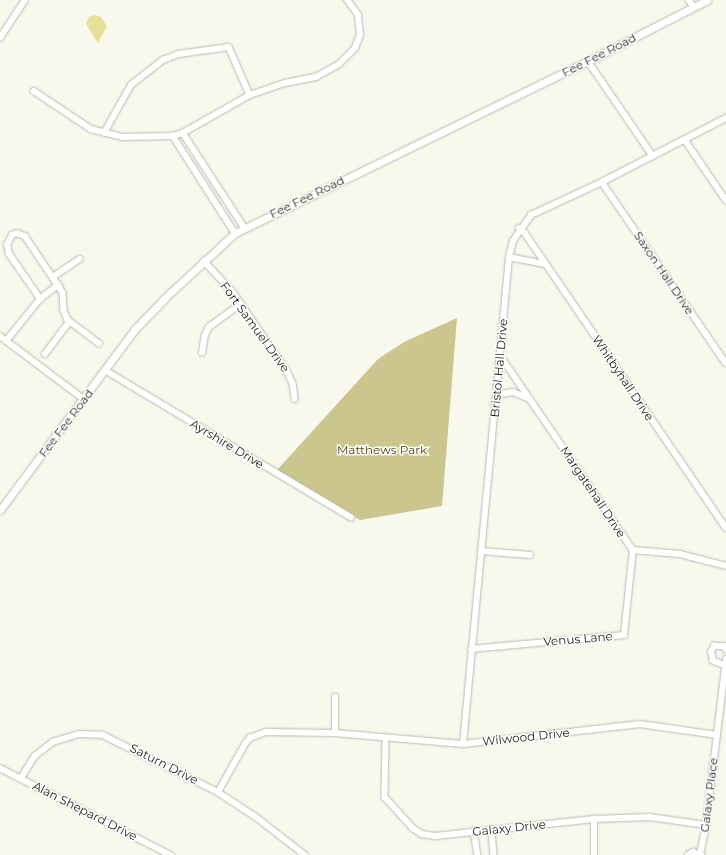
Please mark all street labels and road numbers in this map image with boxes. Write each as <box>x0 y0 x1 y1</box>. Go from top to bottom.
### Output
street label: Fee Fee Road <box>559 30 639 80</box>
street label: Fee Fee Road <box>267 173 347 221</box>
street label: Saxon Hall Drive <box>631 229 697 317</box>
street label: Fort Samuel Drive <box>217 279 293 375</box>
street label: Bristol Hall Drive <box>488 318 510 418</box>
street label: Whitbyhall Drive <box>589 333 657 423</box>
street label: Fee Fee Road <box>36 386 96 460</box>
street label: Ayrshire Drive <box>188 416 266 472</box>
street label: Margatehall Drive <box>557 444 629 540</box>
street label: Venus Lane <box>543 629 613 649</box>
street label: Wilwood Drive <box>482 725 570 749</box>
street label: Saturn Drive <box>127 741 201 787</box>
street label: Galaxy Place <box>697 757 721 833</box>
street label: Alan Shepard Drive <box>30 778 140 844</box>
street label: Galaxy Drive <box>472 817 546 839</box>

